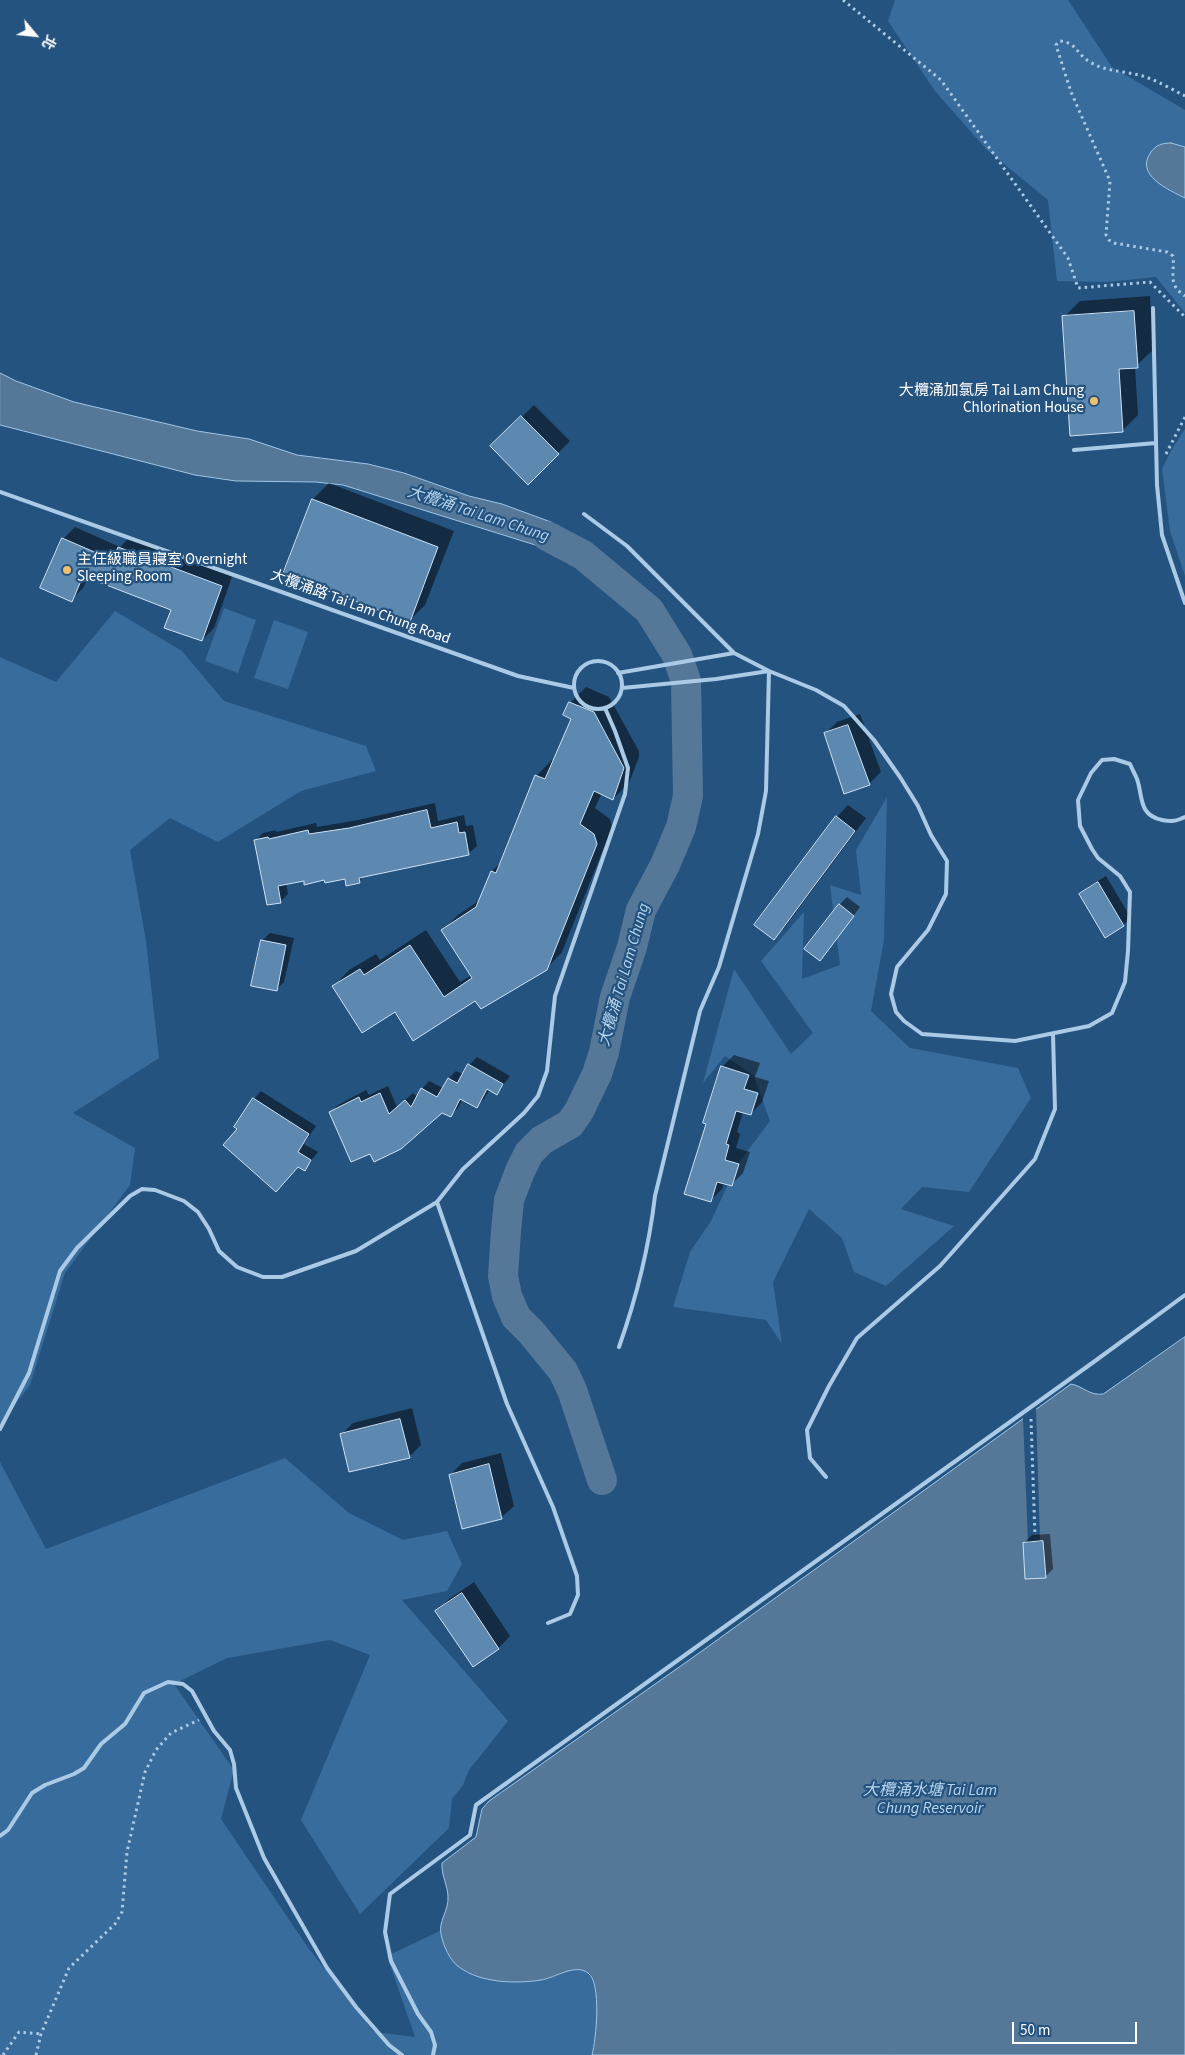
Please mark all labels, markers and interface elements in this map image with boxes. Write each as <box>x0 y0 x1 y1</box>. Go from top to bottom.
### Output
north arrow <box>10 10 60 60</box>
text: 北 <box>36 31 60 53</box>
place label: 大欖涌加氯房 Tai Lam Chung Chlorination House <box>899 383 1084 418</box>
marker: 大欖涌加氯房 Tai Lam Chung Chlorination House <box>1088 395 1100 407</box>
water label: 大欖涌 Tai Lam Chung <box>405 483 551 547</box>
place label: 主任級職員寢室 Overnight Sleeping Room <box>77 552 247 587</box>
marker: 主任級職員寢室 Overnight Sleeping Room <box>61 564 73 576</box>
street label: 大欖涌路 Tai Lam Chung Road <box>267 567 453 649</box>
water label: 大欖涌 Tai Lam Chung <box>595 901 655 1049</box>
water label: 大欖涌水塘 Tai Lam Chung Reservoir <box>863 1781 997 1819</box>
scale bar <box>1015 2012 1140 2044</box>
text: 50 m <box>1020 2020 1050 2041</box>

